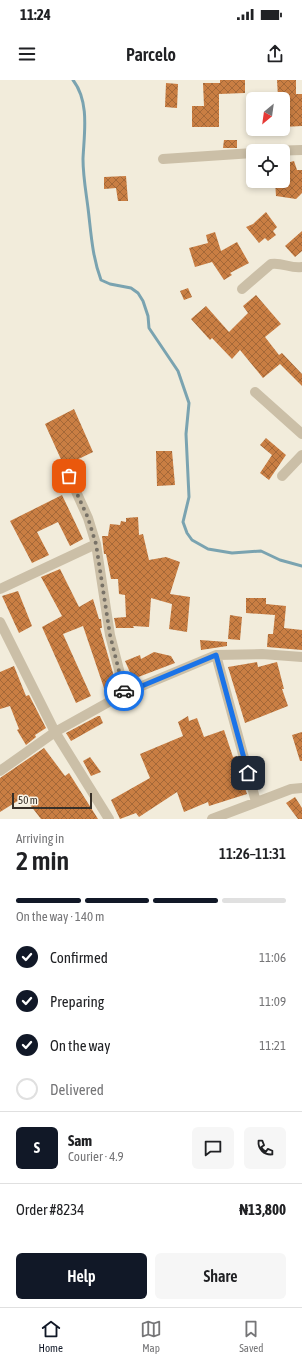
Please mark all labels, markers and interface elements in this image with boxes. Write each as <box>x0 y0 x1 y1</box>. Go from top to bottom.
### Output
text: 11:24 <box>20 6 51 23</box>
icon: menu <box>16 43 38 65</box>
icon: share <box>264 43 286 65</box>
text: Parcelo <box>126 44 176 65</box>
north arrow <box>246 92 290 136</box>
map controls <box>246 92 290 188</box>
button: locate <box>246 144 290 188</box>
pin <box>52 459 86 493</box>
icon: bag <box>58 465 80 487</box>
courier <box>104 671 144 711</box>
icon: car <box>113 680 135 702</box>
pin <box>231 756 265 790</box>
icon: home <box>237 762 259 784</box>
scale bar <box>12 791 92 810</box>
text: 50 m <box>18 794 38 806</box>
text: Arriving in <box>16 831 64 846</box>
text: 11:26–11:31 <box>219 845 286 862</box>
text: 2 min <box>16 846 69 876</box>
text: On the way · 140 m <box>16 909 104 924</box>
icon: check <box>16 946 38 968</box>
text: Confirmed <box>50 949 108 966</box>
text: 11:06 <box>259 950 286 965</box>
icon: check <box>16 990 38 1012</box>
text: Preparing <box>50 993 104 1010</box>
text: 11:09 <box>259 994 286 1009</box>
icon: check <box>16 1034 38 1056</box>
text: On the way <box>50 1037 111 1054</box>
text: 11:21 <box>259 1038 286 1053</box>
text: Delivered <box>50 1081 104 1098</box>
button: chat <box>192 1127 234 1169</box>
button: phone <box>244 1127 286 1169</box>
text: Sam <box>68 1132 92 1149</box>
text: S <box>34 1139 40 1156</box>
text: Courier · 4.9 <box>68 1149 124 1164</box>
text: Order #8234 <box>16 1201 84 1218</box>
text: ₦13,800 <box>239 1201 286 1218</box>
button: Help <box>16 1253 147 1299</box>
button: Share <box>155 1253 286 1299</box>
tab: Home <box>39 1318 63 1354</box>
tab: Map <box>140 1318 162 1354</box>
tab: Saved <box>239 1318 263 1354</box>

